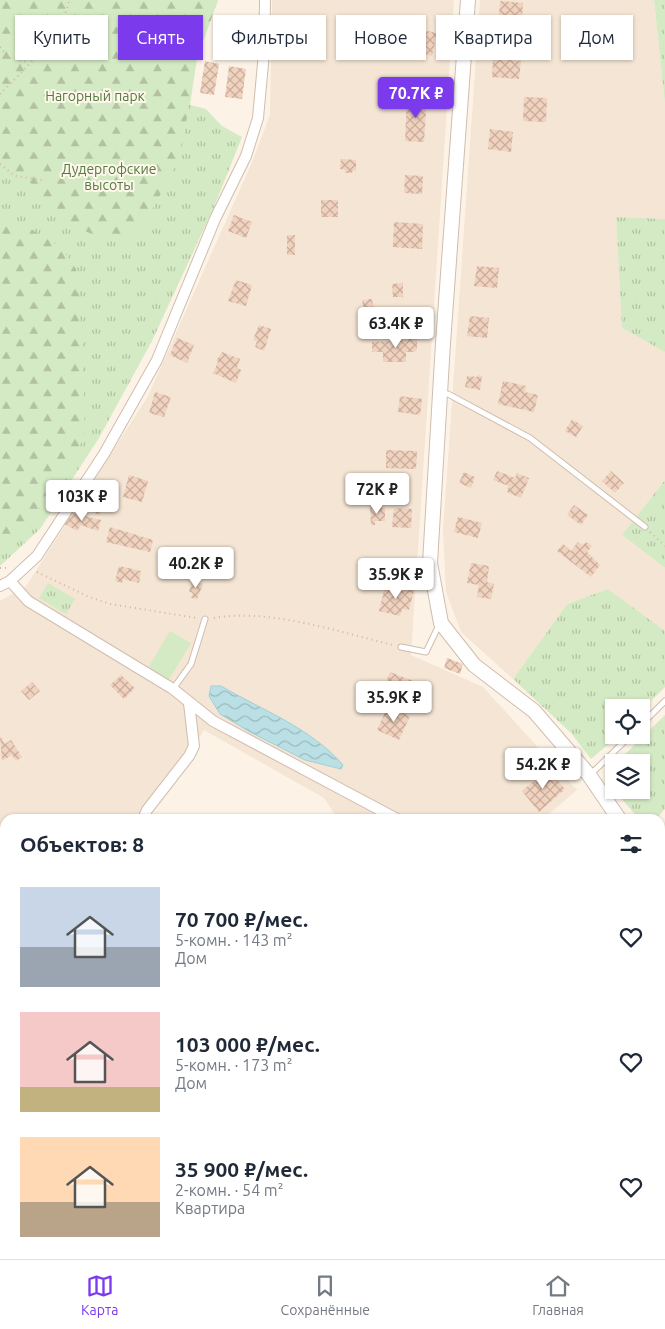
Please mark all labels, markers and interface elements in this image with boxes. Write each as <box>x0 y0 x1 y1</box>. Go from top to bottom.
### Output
chip: Купить <box>15 15 108 60</box>
chip: Снять <box>118 15 203 60</box>
chip: Фильтры <box>213 15 326 60</box>
chip: Новое <box>336 15 426 60</box>
chip: Квартира <box>436 15 551 60</box>
chip: Дом <box>561 15 633 60</box>
pin: 70.7K ₽ <box>370 76 462 119</box>
text: 70.7K ₽ <box>389 84 443 102</box>
park label: Нагорный парк <box>45 88 145 104</box>
park label: Дудергофские высоты <box>61 161 157 193</box>
pin: 63.4K ₽ <box>350 306 442 349</box>
text: 63.4K ₽ <box>369 314 423 332</box>
pin: 72K ₽ <box>342 472 412 515</box>
pin: 103K ₽ <box>41 480 123 522</box>
text: 72K ₽ <box>356 480 398 498</box>
text: 103K ₽ <box>57 487 107 505</box>
pin: 40.2K ₽ <box>150 546 242 589</box>
text: 40.2K ₽ <box>169 554 223 572</box>
pin: 35.9K ₽ <box>350 558 442 600</box>
text: 35.9K ₽ <box>369 565 423 583</box>
pin: 35.9K ₽ <box>348 680 440 723</box>
text: 35.9K ₽ <box>367 688 421 706</box>
map controls <box>605 699 650 799</box>
button: locate <box>605 699 650 744</box>
pin: 54.2K ₽ <box>497 748 589 790</box>
button: layers <box>605 754 650 799</box>
text: 54.2K ₽ <box>516 755 570 773</box>
icon: filters <box>617 830 645 858</box>
text: Объектов: 8 <box>20 832 144 856</box>
icon: home <box>60 907 120 967</box>
text: 70 700 ₽/мес. <box>175 907 308 931</box>
icon: heart <box>617 923 645 951</box>
text: 5-комн. · 143 m² <box>175 931 292 949</box>
text: Дом <box>175 949 207 967</box>
icon: home <box>60 1032 120 1092</box>
text: 103 000 ₽/мес. <box>175 1032 320 1056</box>
icon: heart <box>617 1048 645 1076</box>
text: 5-комн. · 173 m² <box>175 1056 292 1074</box>
text: Дом <box>175 1074 207 1092</box>
icon: home <box>60 1157 120 1217</box>
text: 35 900 ₽/мес. <box>175 1157 308 1181</box>
icon: heart <box>617 1173 645 1201</box>
text: 2-комн. · 54 m² <box>175 1181 283 1199</box>
text: Квартира <box>175 1199 245 1217</box>
tab: Карта <box>81 1272 118 1318</box>
tab: Сохранённые <box>281 1272 370 1318</box>
tab: Главная <box>532 1272 584 1318</box>

